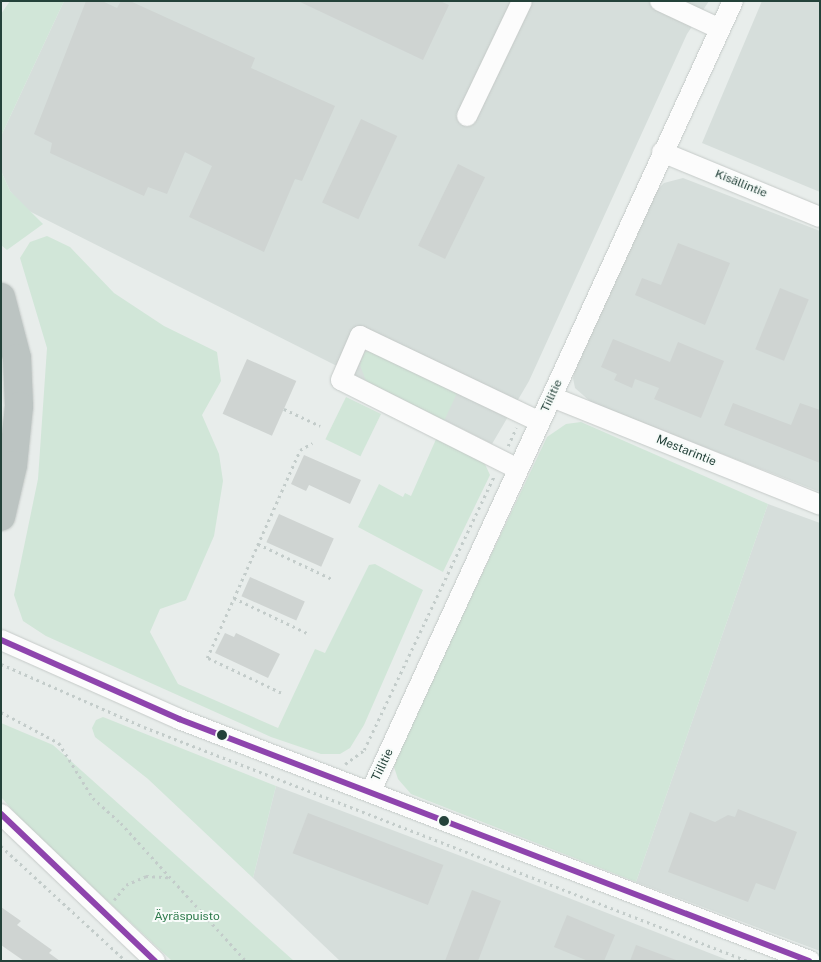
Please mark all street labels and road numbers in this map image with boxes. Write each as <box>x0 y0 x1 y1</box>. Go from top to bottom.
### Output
street label: Kisällintie <box>713 167 769 201</box>
street label: Tiilitie <box>538 377 566 415</box>
street label: Mestarintie <box>654 432 718 470</box>
street label: Tiilitie <box>369 746 397 784</box>

